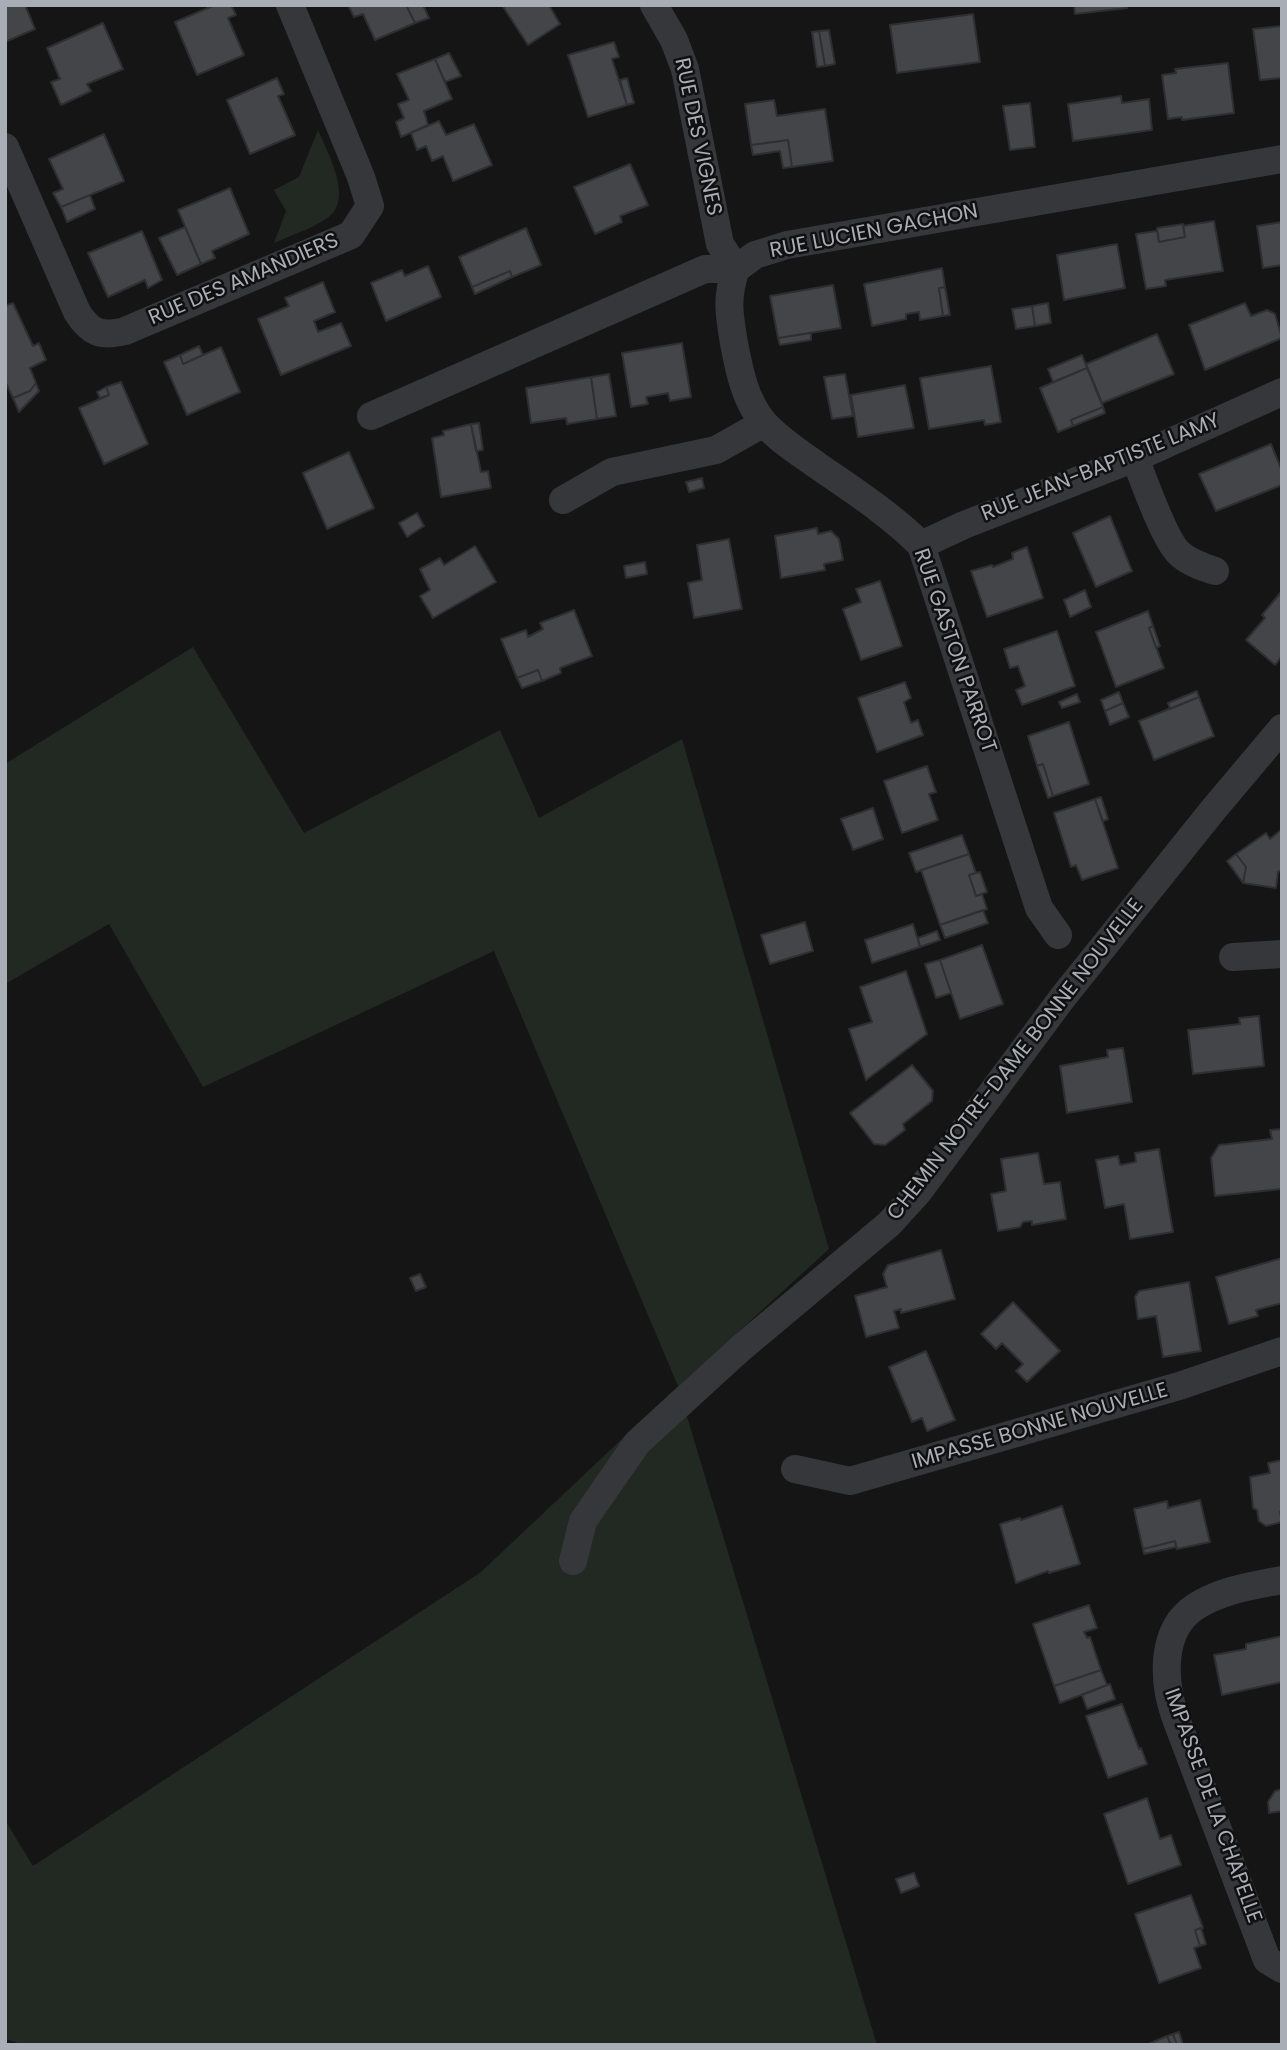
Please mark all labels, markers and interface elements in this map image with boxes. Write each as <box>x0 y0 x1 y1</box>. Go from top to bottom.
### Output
street label: RUE DES VIGNES <box>668 56 726 218</box>
street label: RUE LUCIEN GACHON <box>768 199 980 265</box>
street label: RUE DES AMANDIERS <box>145 229 343 331</box>
street label: RUE JEAN-BAPTISTE LAMY <box>978 409 1224 527</box>
street label: RUE GASTON PARROT <box>907 546 1001 756</box>
street label: CHEMIN NOTRE-DAME BONNE NOUVELLE <box>883 894 1149 1226</box>
street label: IMPASSE BONNE NOUVELLE <box>909 1378 1171 1476</box>
street label: IMPASSE DE LA CHAPELLE <box>1158 1685 1266 1927</box>

